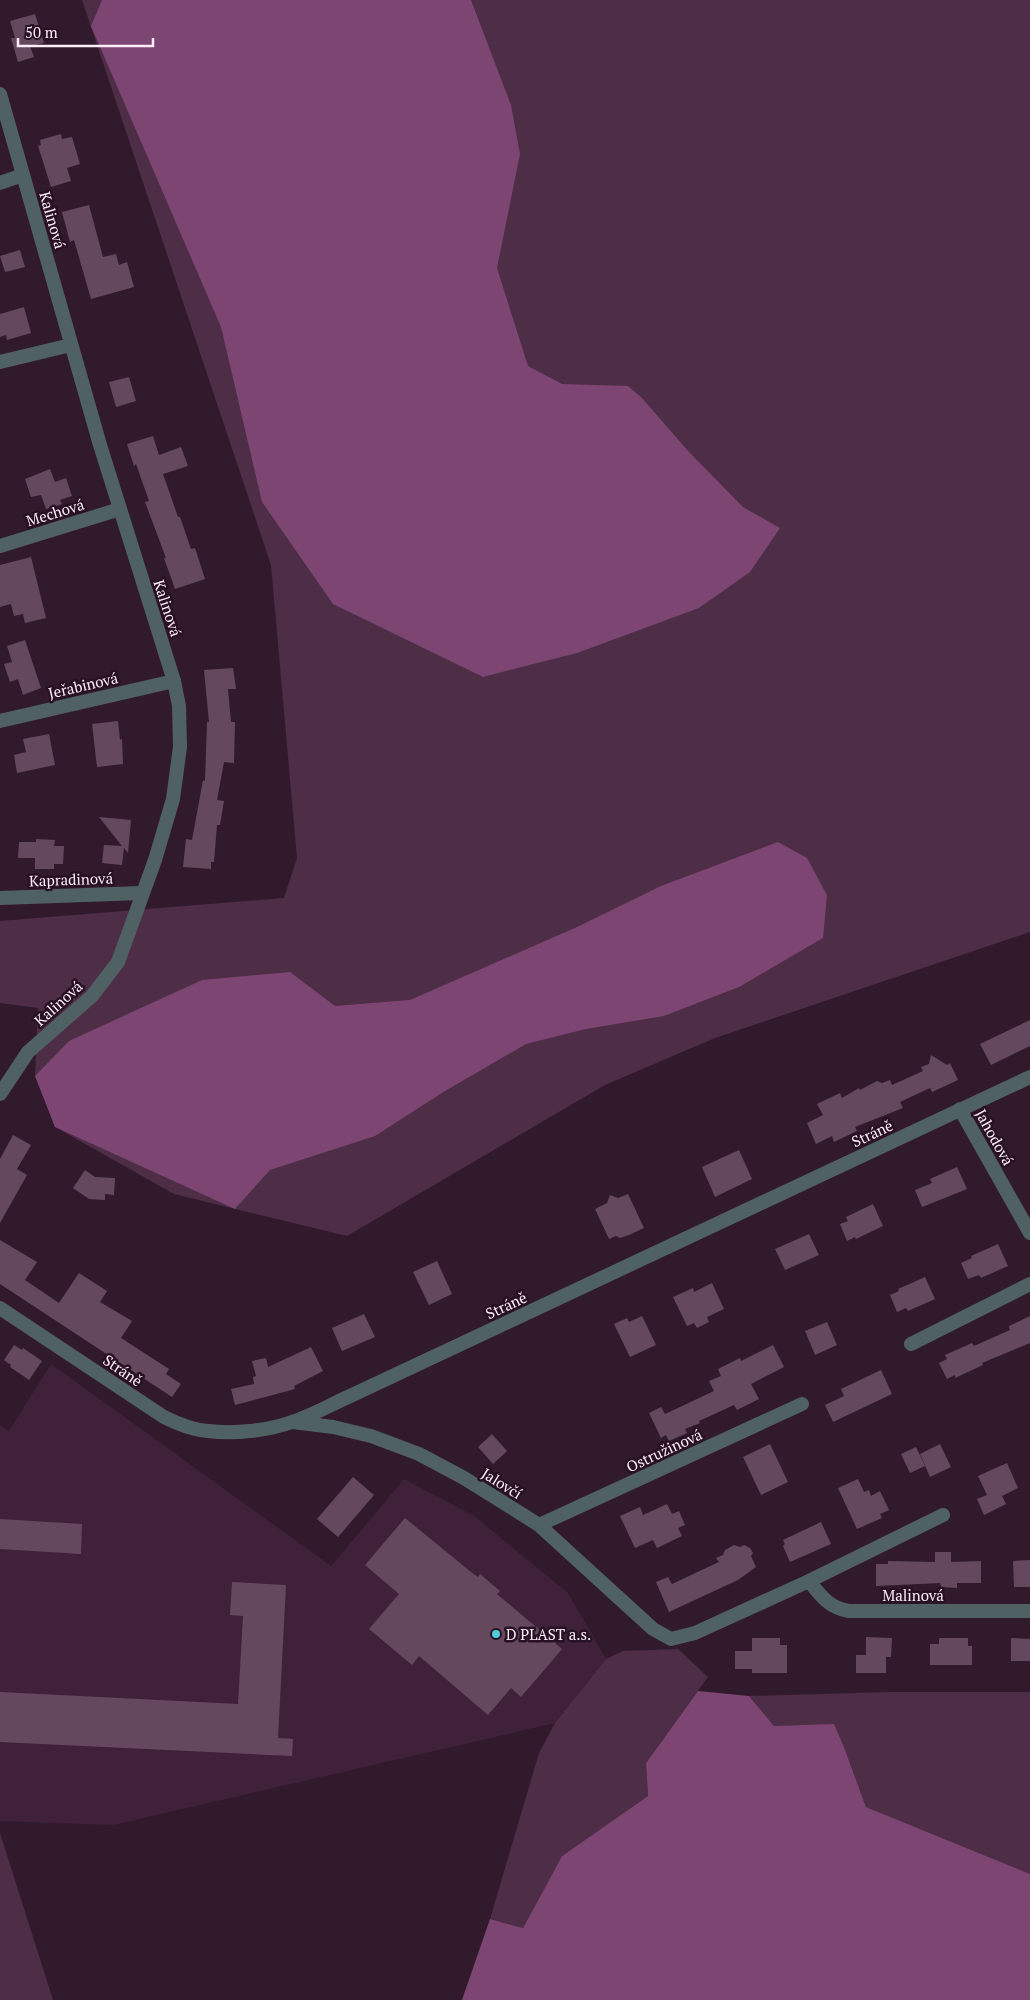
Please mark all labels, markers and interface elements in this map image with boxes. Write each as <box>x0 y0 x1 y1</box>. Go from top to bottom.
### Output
scale bar <box>18 15 152 47</box>
text: 50 m <box>25 22 58 42</box>
street label: Kalinová <box>35 189 71 251</box>
street label: Mechová <box>24 494 87 530</box>
street label: Kalinová <box>149 577 187 639</box>
street label: Jeřabinová <box>46 667 120 703</box>
street label: Kapradinová <box>29 868 114 890</box>
street label: Kalinová <box>30 976 87 1030</box>
street label: Jahodová <box>971 1105 1019 1169</box>
street label: Stráně <box>848 1115 896 1151</box>
street label: Stráně <box>482 1287 530 1323</box>
street label: Stráně <box>99 1350 147 1390</box>
street label: Ostružinová <box>623 1424 706 1476</box>
street label: Jalovčí <box>478 1463 526 1503</box>
street label: Malinová <box>882 1585 944 1605</box>
place label: D PLAST a.s. <box>506 1624 591 1644</box>
marker: D PLAST a.s. <box>490 1628 502 1640</box>

